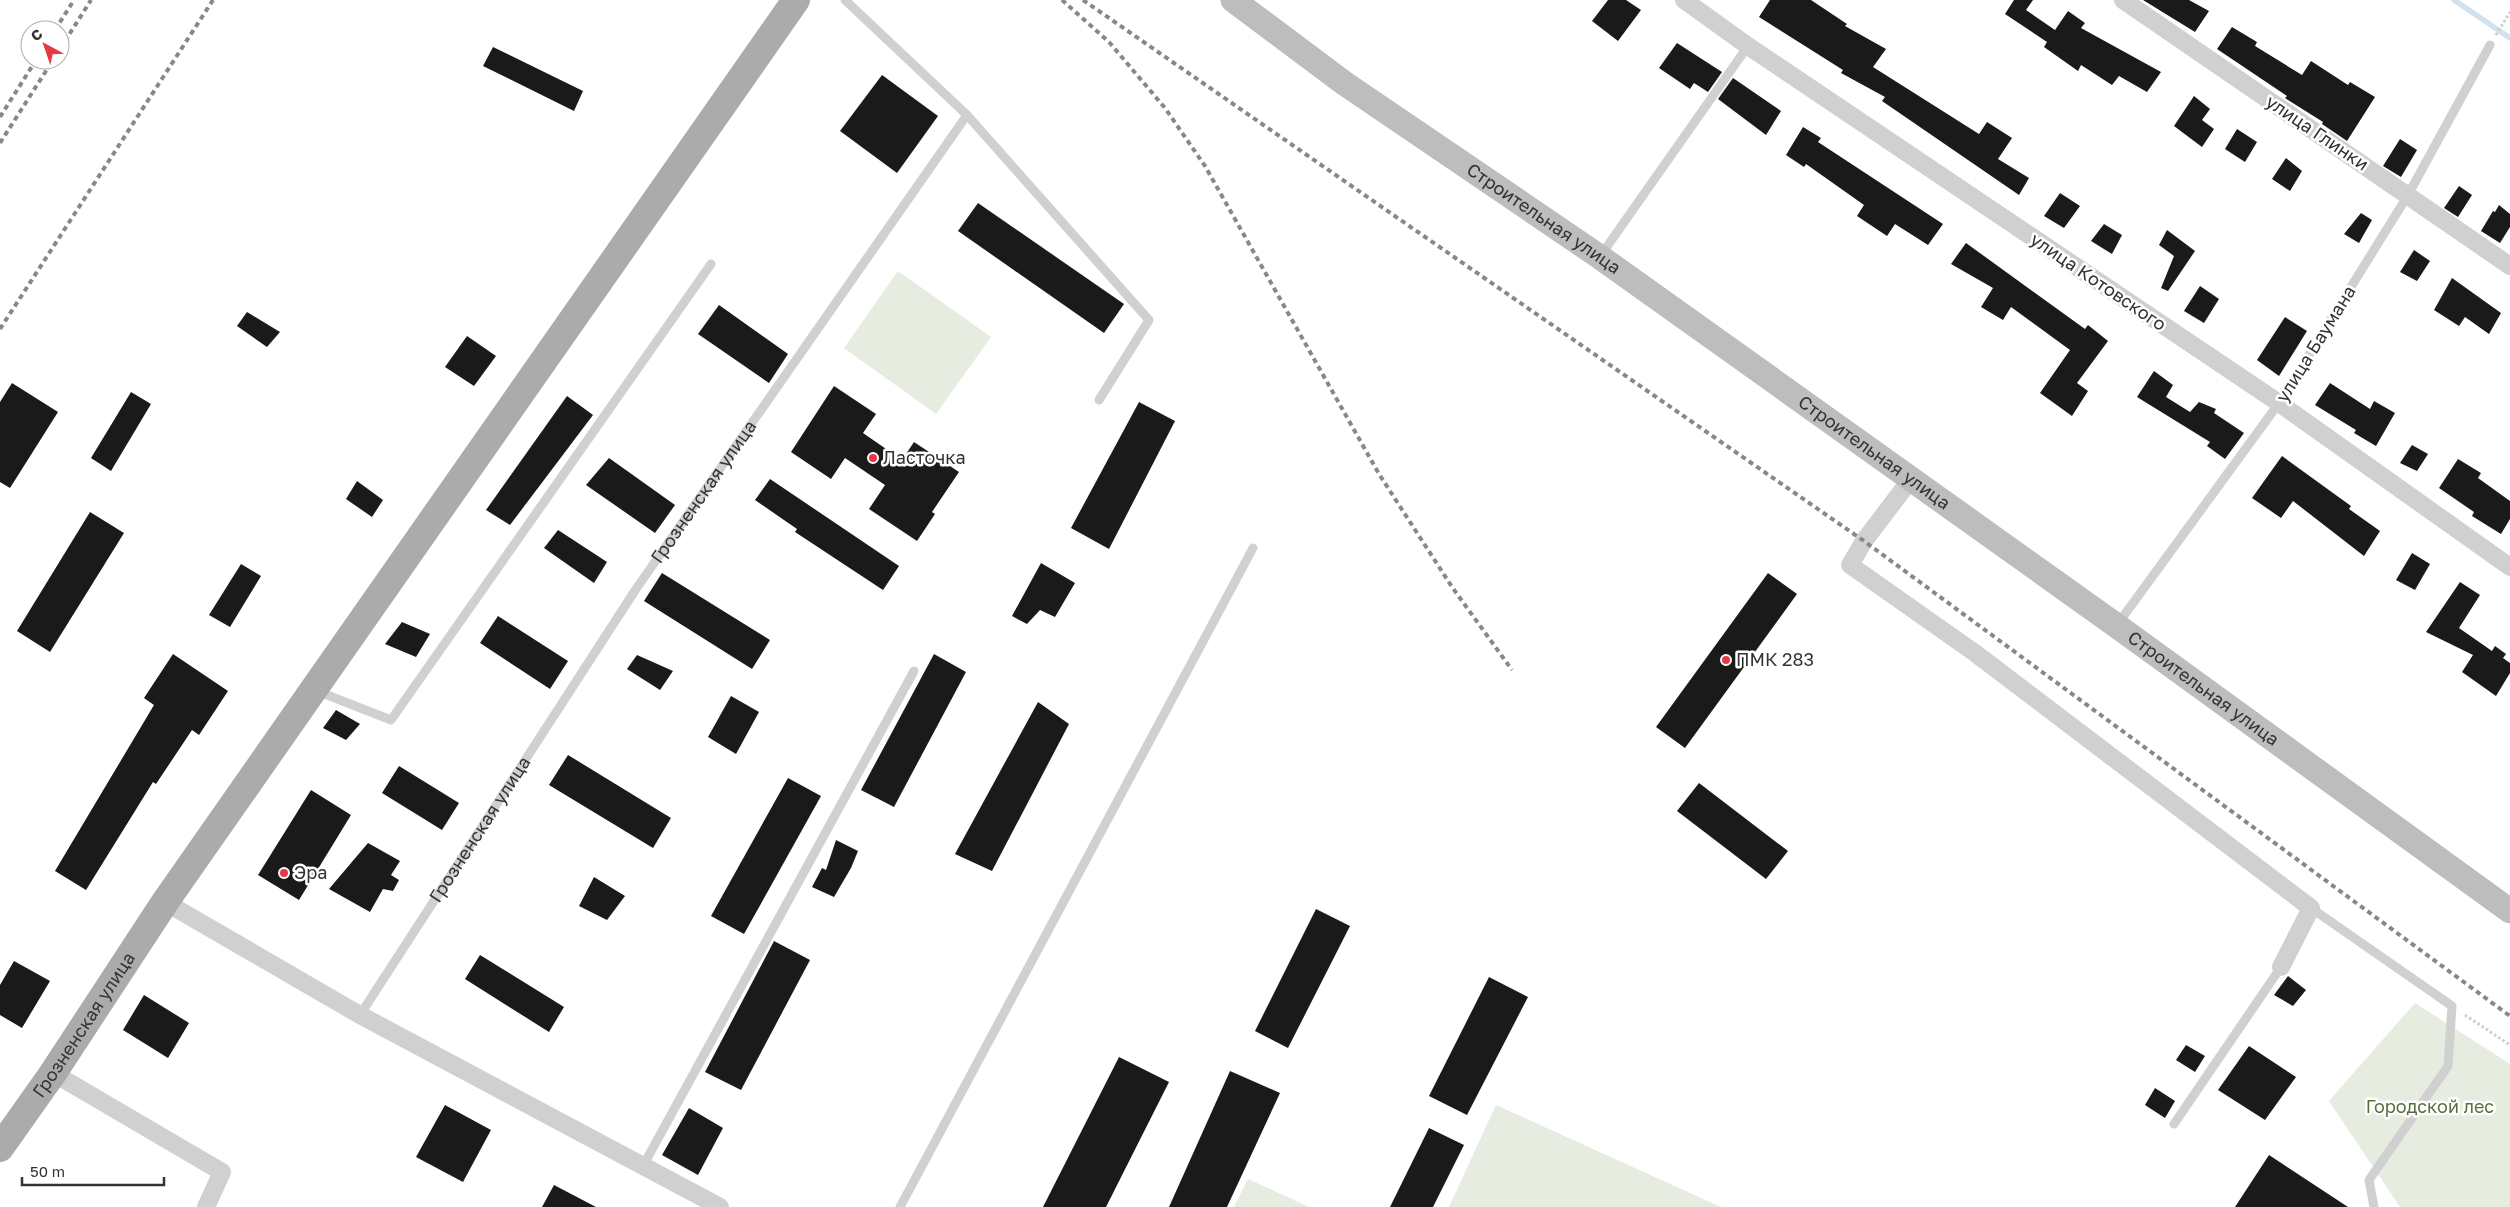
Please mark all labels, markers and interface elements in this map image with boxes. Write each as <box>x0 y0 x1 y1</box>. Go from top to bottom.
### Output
north arrow <box>20 20 70 70</box>
text: С <box>27 25 46 44</box>
street label: улица Глинки <box>2262 90 2373 175</box>
street label: Строительная улица <box>1463 158 1625 278</box>
street label: улица Котовского <box>2026 228 2171 335</box>
street label: улица Баумана <box>2270 281 2360 406</box>
street label: Строительная улица <box>1795 390 1955 514</box>
street label: Грозненская улица <box>645 416 761 567</box>
place label: Ласточка <box>883 446 966 468</box>
marker: Ласточка <box>867 452 879 464</box>
street label: Строительная улица <box>2124 626 2284 750</box>
place label: ПМК 283 <box>1736 648 1814 670</box>
marker: ПМК 283 <box>1720 654 1732 666</box>
street label: Грозненская улица <box>424 752 535 906</box>
place label: Эра <box>294 861 327 883</box>
marker: Эра <box>278 867 290 879</box>
street label: Грозненская улица <box>27 948 139 1101</box>
park label: Городской лес <box>2366 1095 2494 1117</box>
scale bar <box>22 1154 165 1186</box>
text: 50 m <box>30 1162 65 1180</box>

